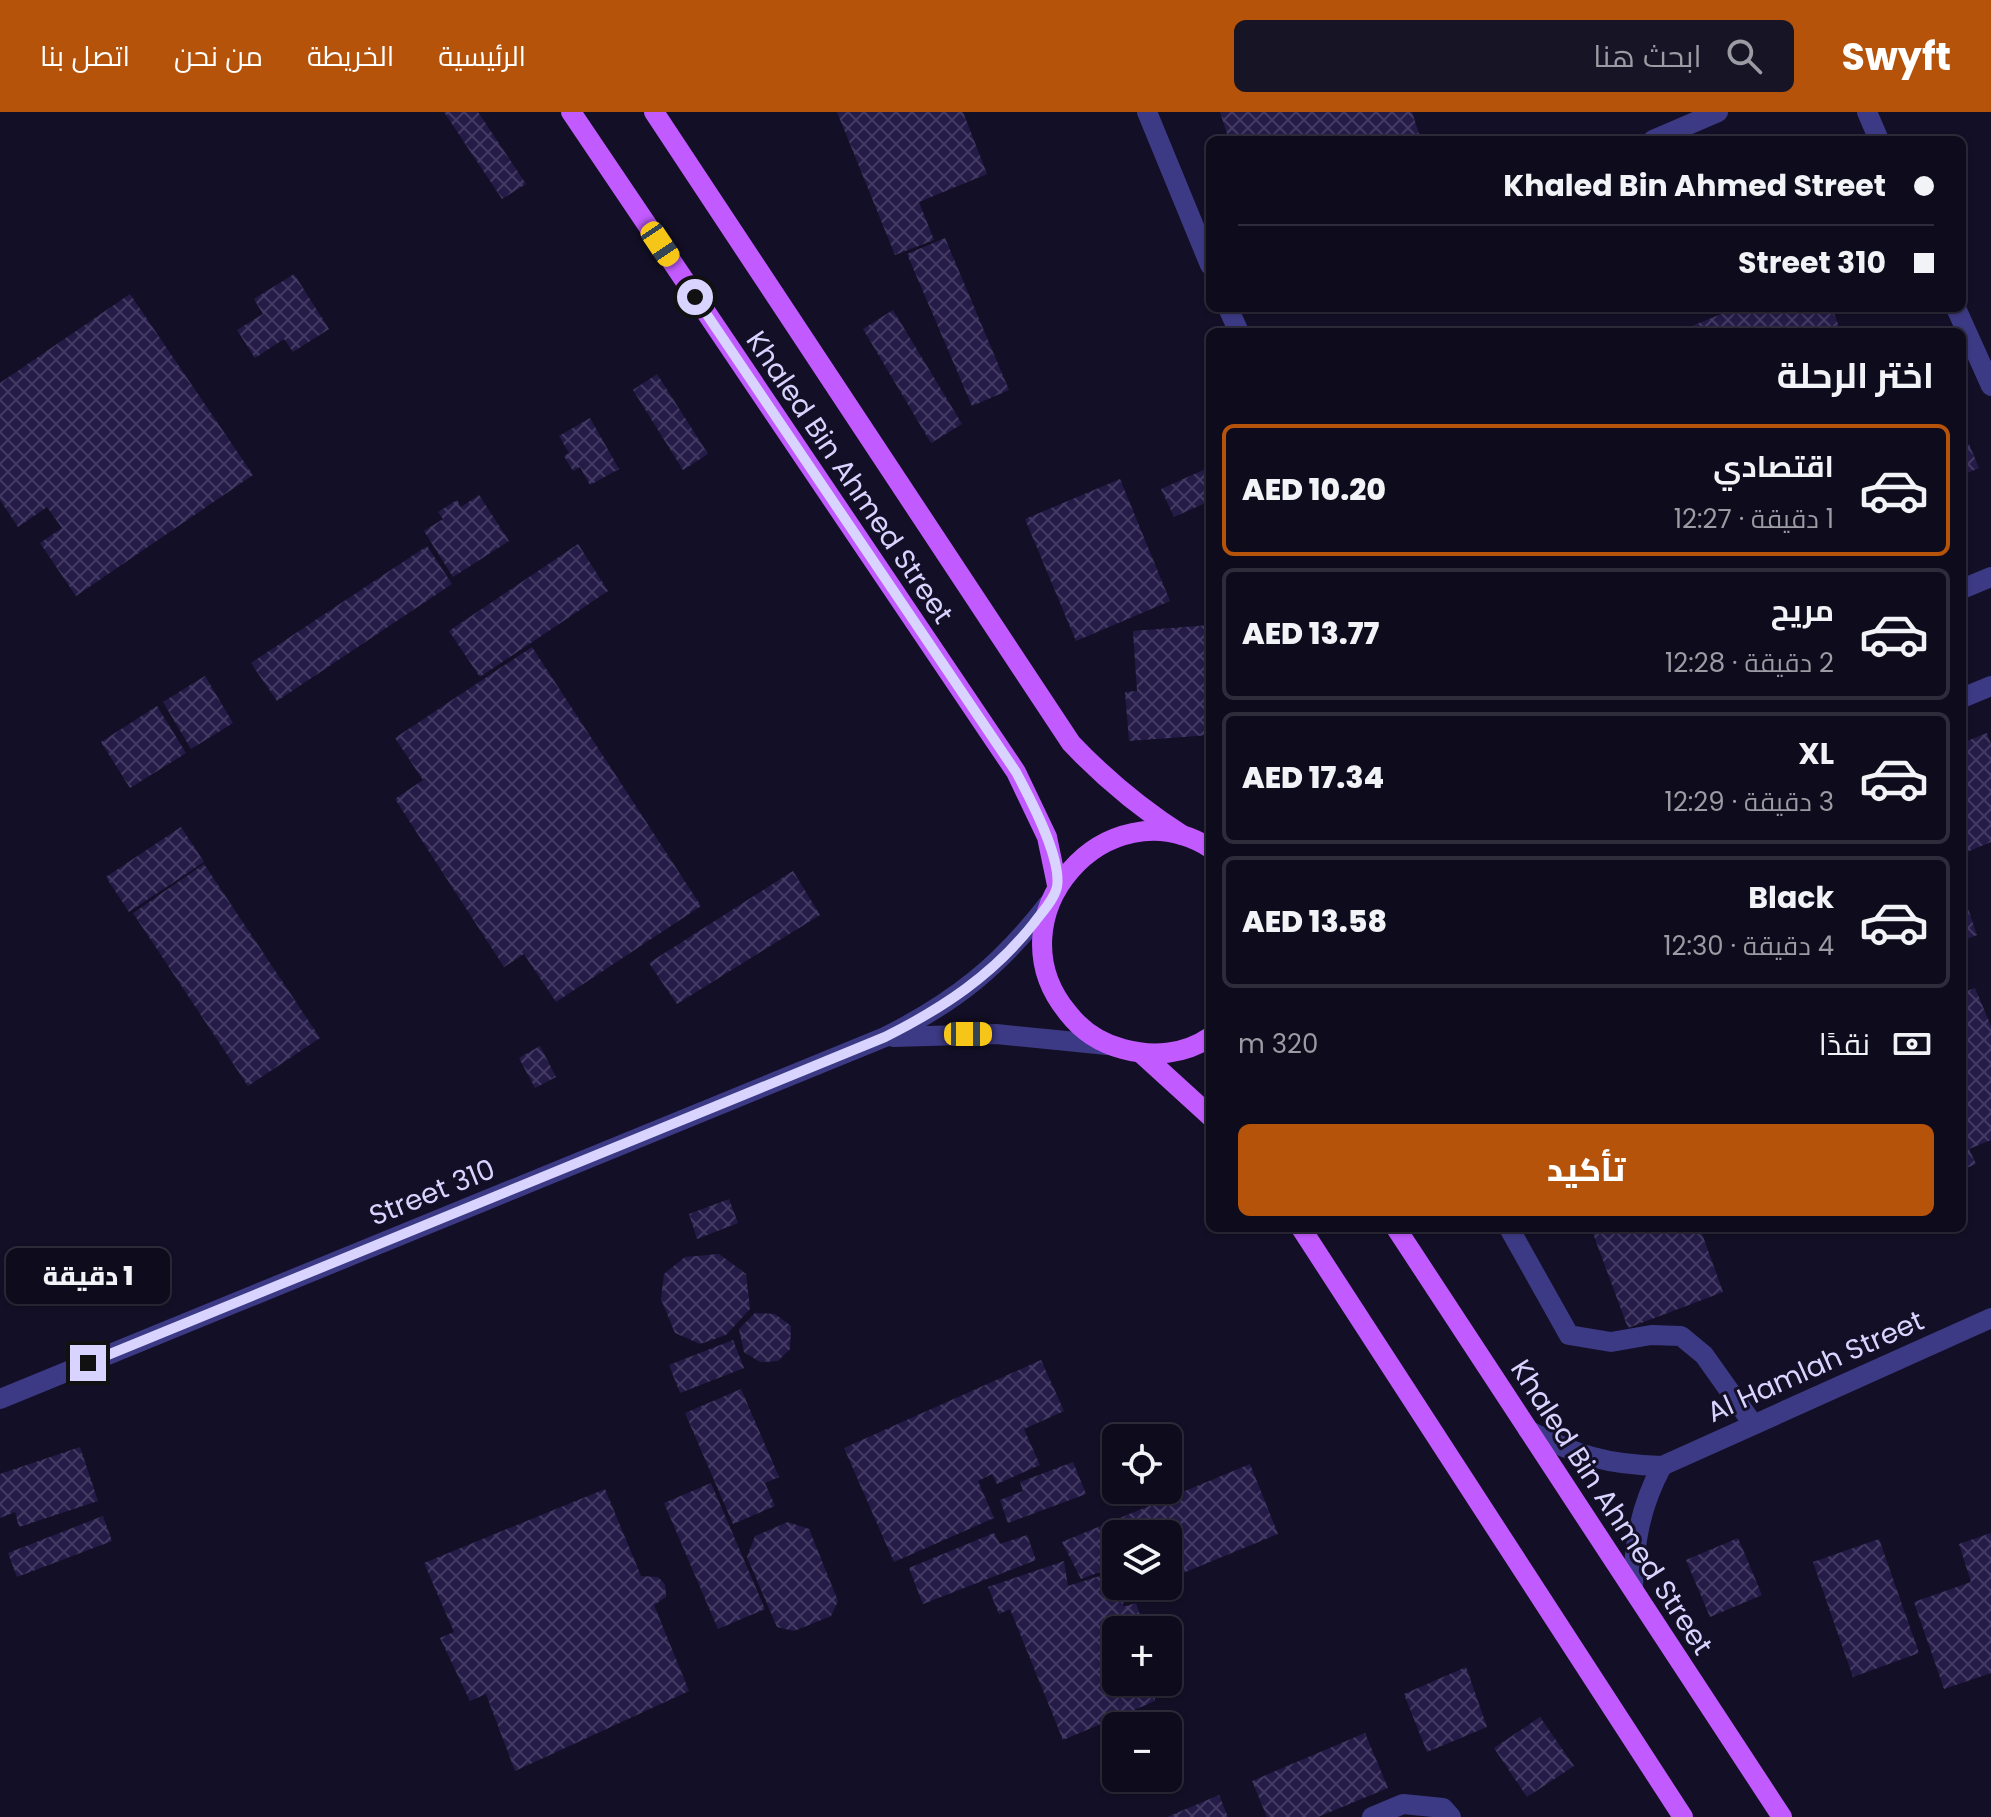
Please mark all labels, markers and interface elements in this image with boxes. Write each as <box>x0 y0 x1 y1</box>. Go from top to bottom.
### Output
search box <box>1234 20 1794 92</box>
text: Swyft <box>1842 30 1951 83</box>
icon: search <box>1722 34 1766 78</box>
text: ابحث هنا <box>1593 35 1702 78</box>
text: اتصل بنا <box>40 37 130 76</box>
text: من نحن <box>174 37 263 76</box>
text: الخريطة <box>307 37 394 76</box>
text: الرئيسية <box>438 37 526 76</box>
text: Khaled Bin Ahmed Street <box>1503 164 1886 207</box>
car <box>637 217 683 271</box>
text: Street 310 <box>1738 241 1886 284</box>
route start <box>677 279 713 315</box>
street label: Khaled Bin Ahmed Street <box>737 323 962 631</box>
text: اختر الرحلة <box>1777 350 1934 401</box>
text: اقتصادي <box>1713 445 1834 488</box>
icon: car <box>1858 454 1930 526</box>
text: AED 10.20 <box>1242 468 1386 511</box>
text: 1 دقيقة · 12:27 <box>1674 501 1834 537</box>
text: مريح <box>1771 589 1834 632</box>
icon: car <box>1858 598 1930 670</box>
text: AED 13.77 <box>1242 612 1379 655</box>
text: 2 دقيقة · 12:28 <box>1665 645 1834 681</box>
text: XL <box>1798 732 1834 775</box>
icon: car <box>1858 742 1930 814</box>
text: AED 17.34 <box>1242 756 1384 799</box>
text: 3 دقيقة · 12:29 <box>1665 784 1834 820</box>
text: Black <box>1748 876 1834 919</box>
icon: car <box>1858 886 1930 958</box>
text: AED 13.58 <box>1242 900 1387 943</box>
text: 4 دقيقة · 12:30 <box>1663 928 1834 964</box>
car <box>944 1022 992 1046</box>
icon: cash <box>1890 1022 1934 1066</box>
text: نقدًا <box>1819 1023 1870 1066</box>
text: 320 m <box>1238 1026 1318 1062</box>
button: تأكيد <box>1238 1124 1934 1216</box>
street label: Street 310 <box>363 1150 501 1235</box>
callout: 1 دقيقة <box>6 1247 170 1303</box>
text: 1 دقيقة <box>43 1258 133 1294</box>
street label: Al Hamlah Street <box>1701 1301 1930 1432</box>
route end <box>70 1345 106 1381</box>
street label: Khaled Bin Ahmed Street <box>1501 1352 1722 1663</box>
map controls <box>1102 1424 1182 1792</box>
button: locate <box>1102 1424 1182 1504</box>
button: layers <box>1102 1520 1182 1600</box>
button: + <box>1102 1616 1182 1696</box>
button: − <box>1102 1712 1182 1792</box>

